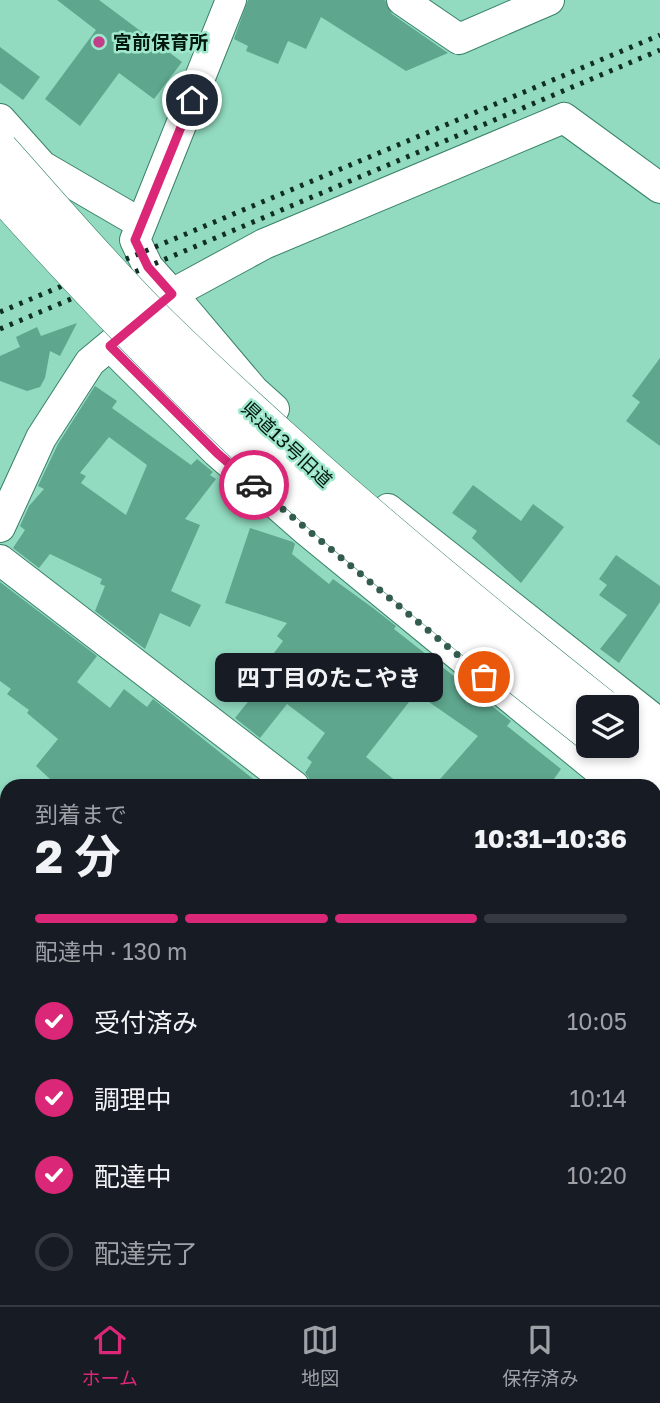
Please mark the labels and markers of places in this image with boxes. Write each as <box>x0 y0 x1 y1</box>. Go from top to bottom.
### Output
place label: 宮前保育所 <box>113 30 208 53</box>
marker: 宮前保育所 <box>91 34 107 50</box>
pin <box>162 70 222 130</box>
pin <box>454 647 514 707</box>
callout: 四丁目のたこやき <box>214 652 442 702</box>

